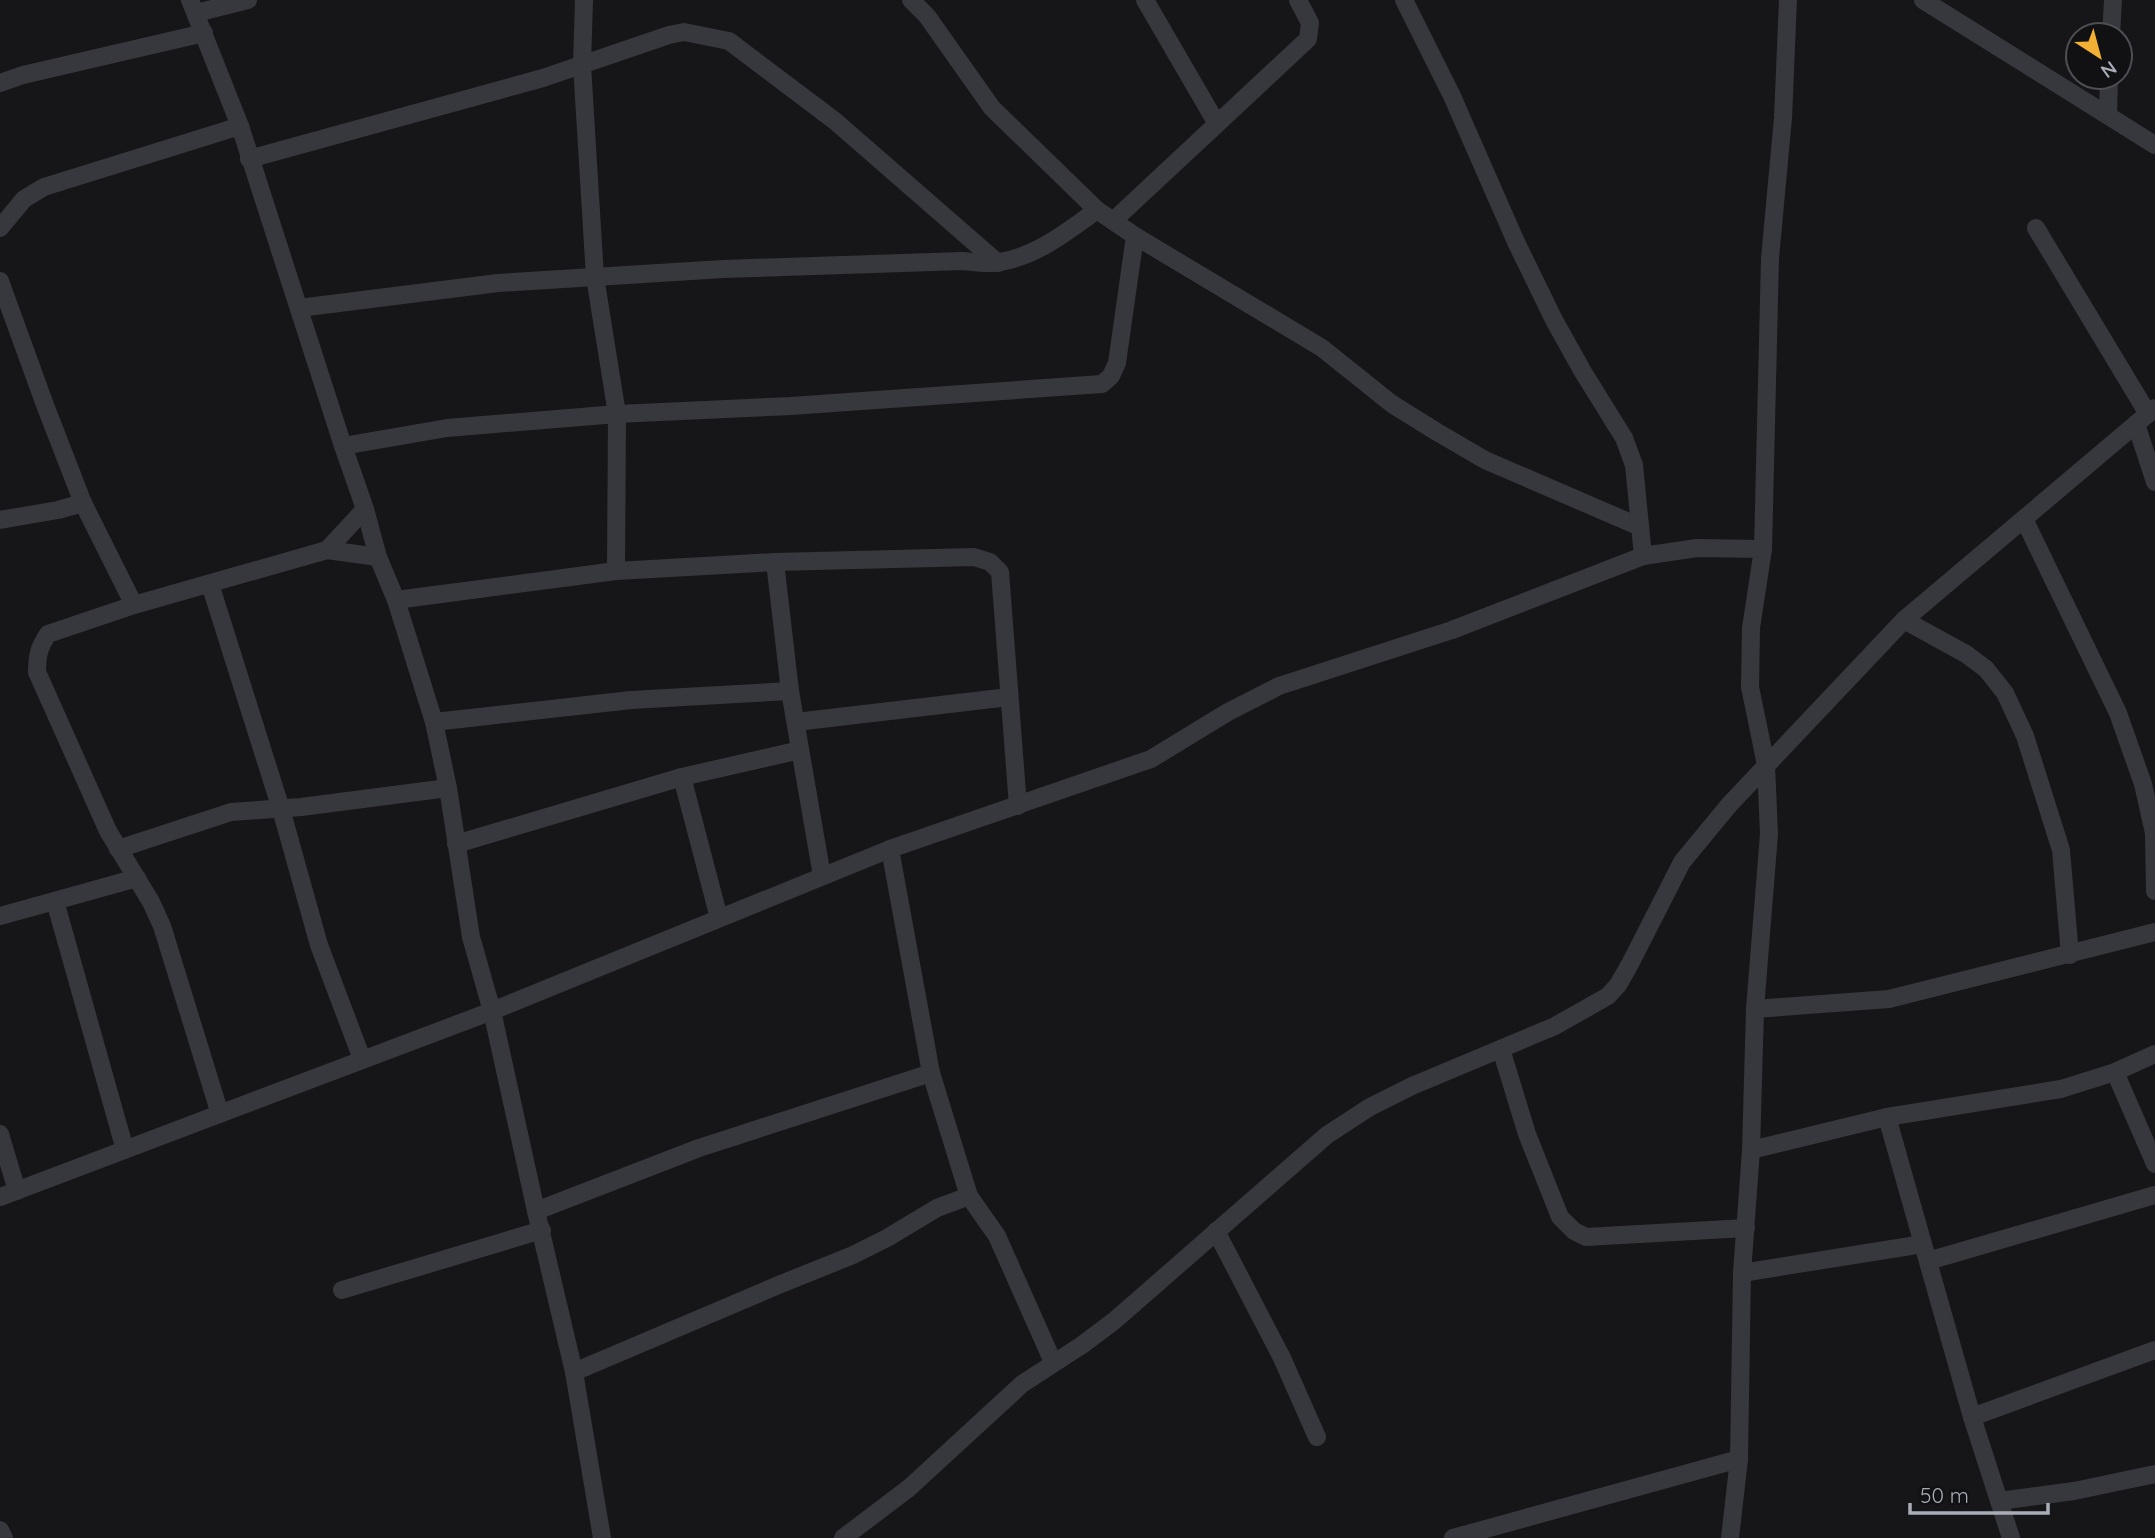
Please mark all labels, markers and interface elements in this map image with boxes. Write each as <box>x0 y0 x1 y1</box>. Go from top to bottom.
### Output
north arrow <box>2064 21 2134 91</box>
text: N <box>2096 56 2122 84</box>
scale bar <box>1910 1472 2048 1516</box>
text: 50 m <box>1920 1482 1969 1508</box>

